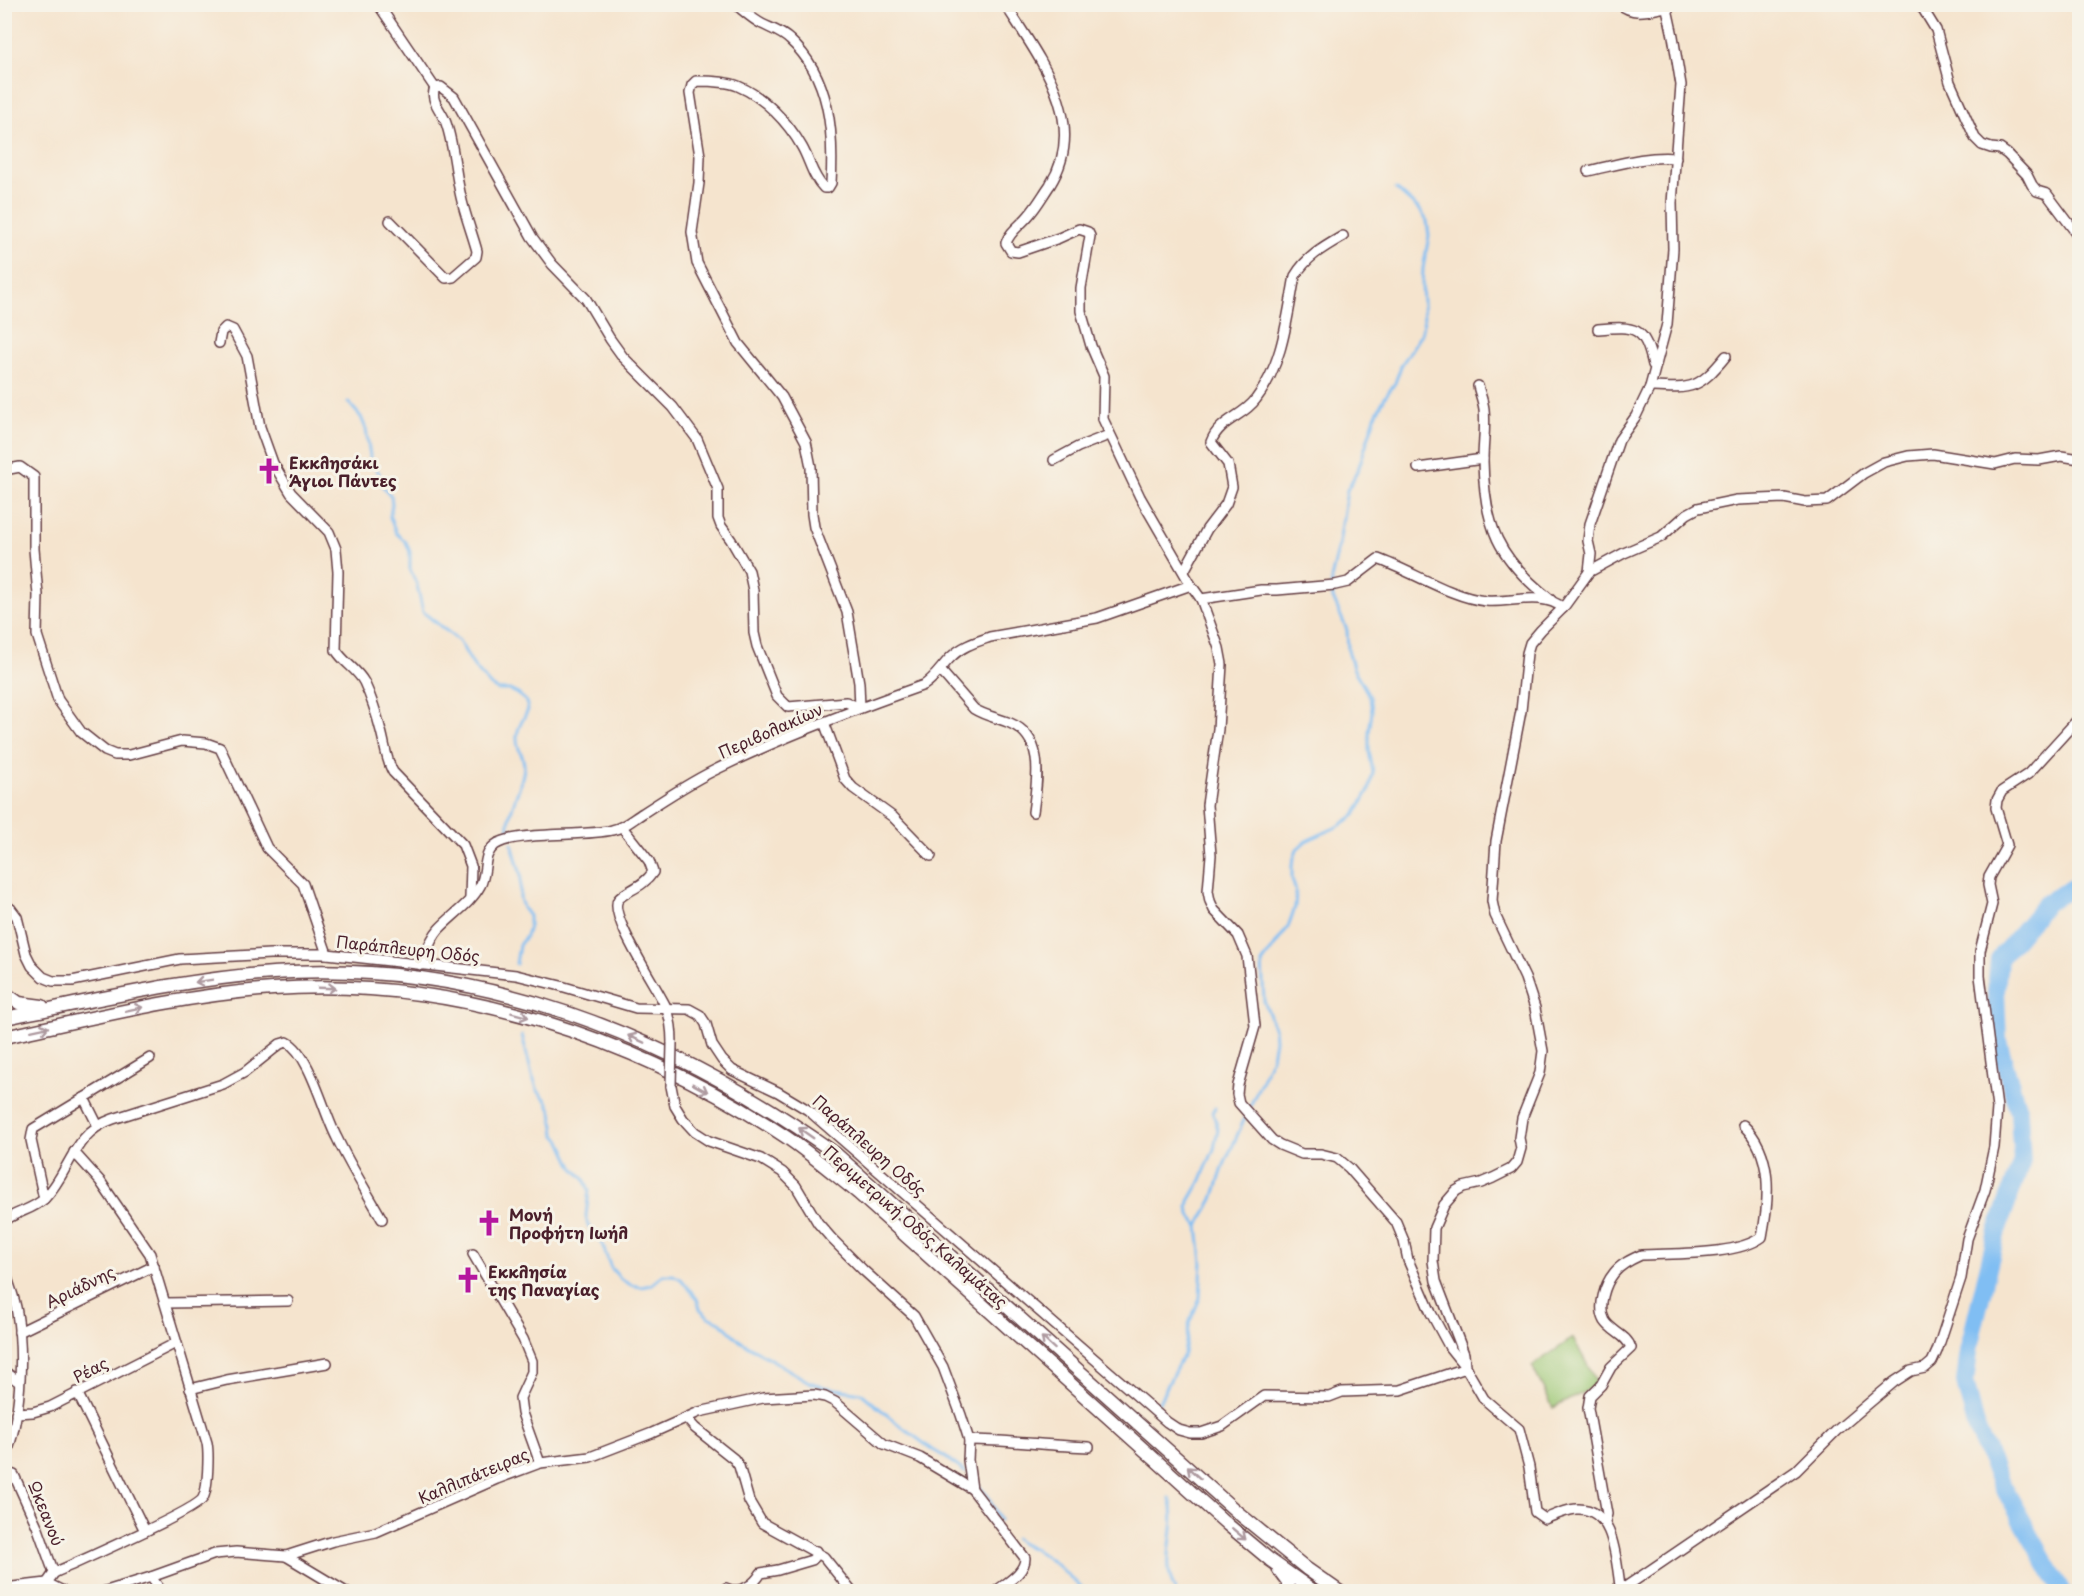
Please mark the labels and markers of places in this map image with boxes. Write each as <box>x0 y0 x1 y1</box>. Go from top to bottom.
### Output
place label: Εκκλησάκι Άγιοι Πάντες <box>289 450 397 492</box>
church icon: Εκκλησάκι Άγιοι Πάντες <box>254 456 284 486</box>
place label: Μονή Προφήτη Ιωήλ <box>509 1202 628 1244</box>
church icon: Μονή Προφήτη Ιωήλ <box>474 1208 504 1238</box>
place label: Εκκλησία της Παναγίας <box>488 1259 600 1301</box>
church icon: Εκκλησία της Παναγίας <box>453 1265 483 1295</box>

